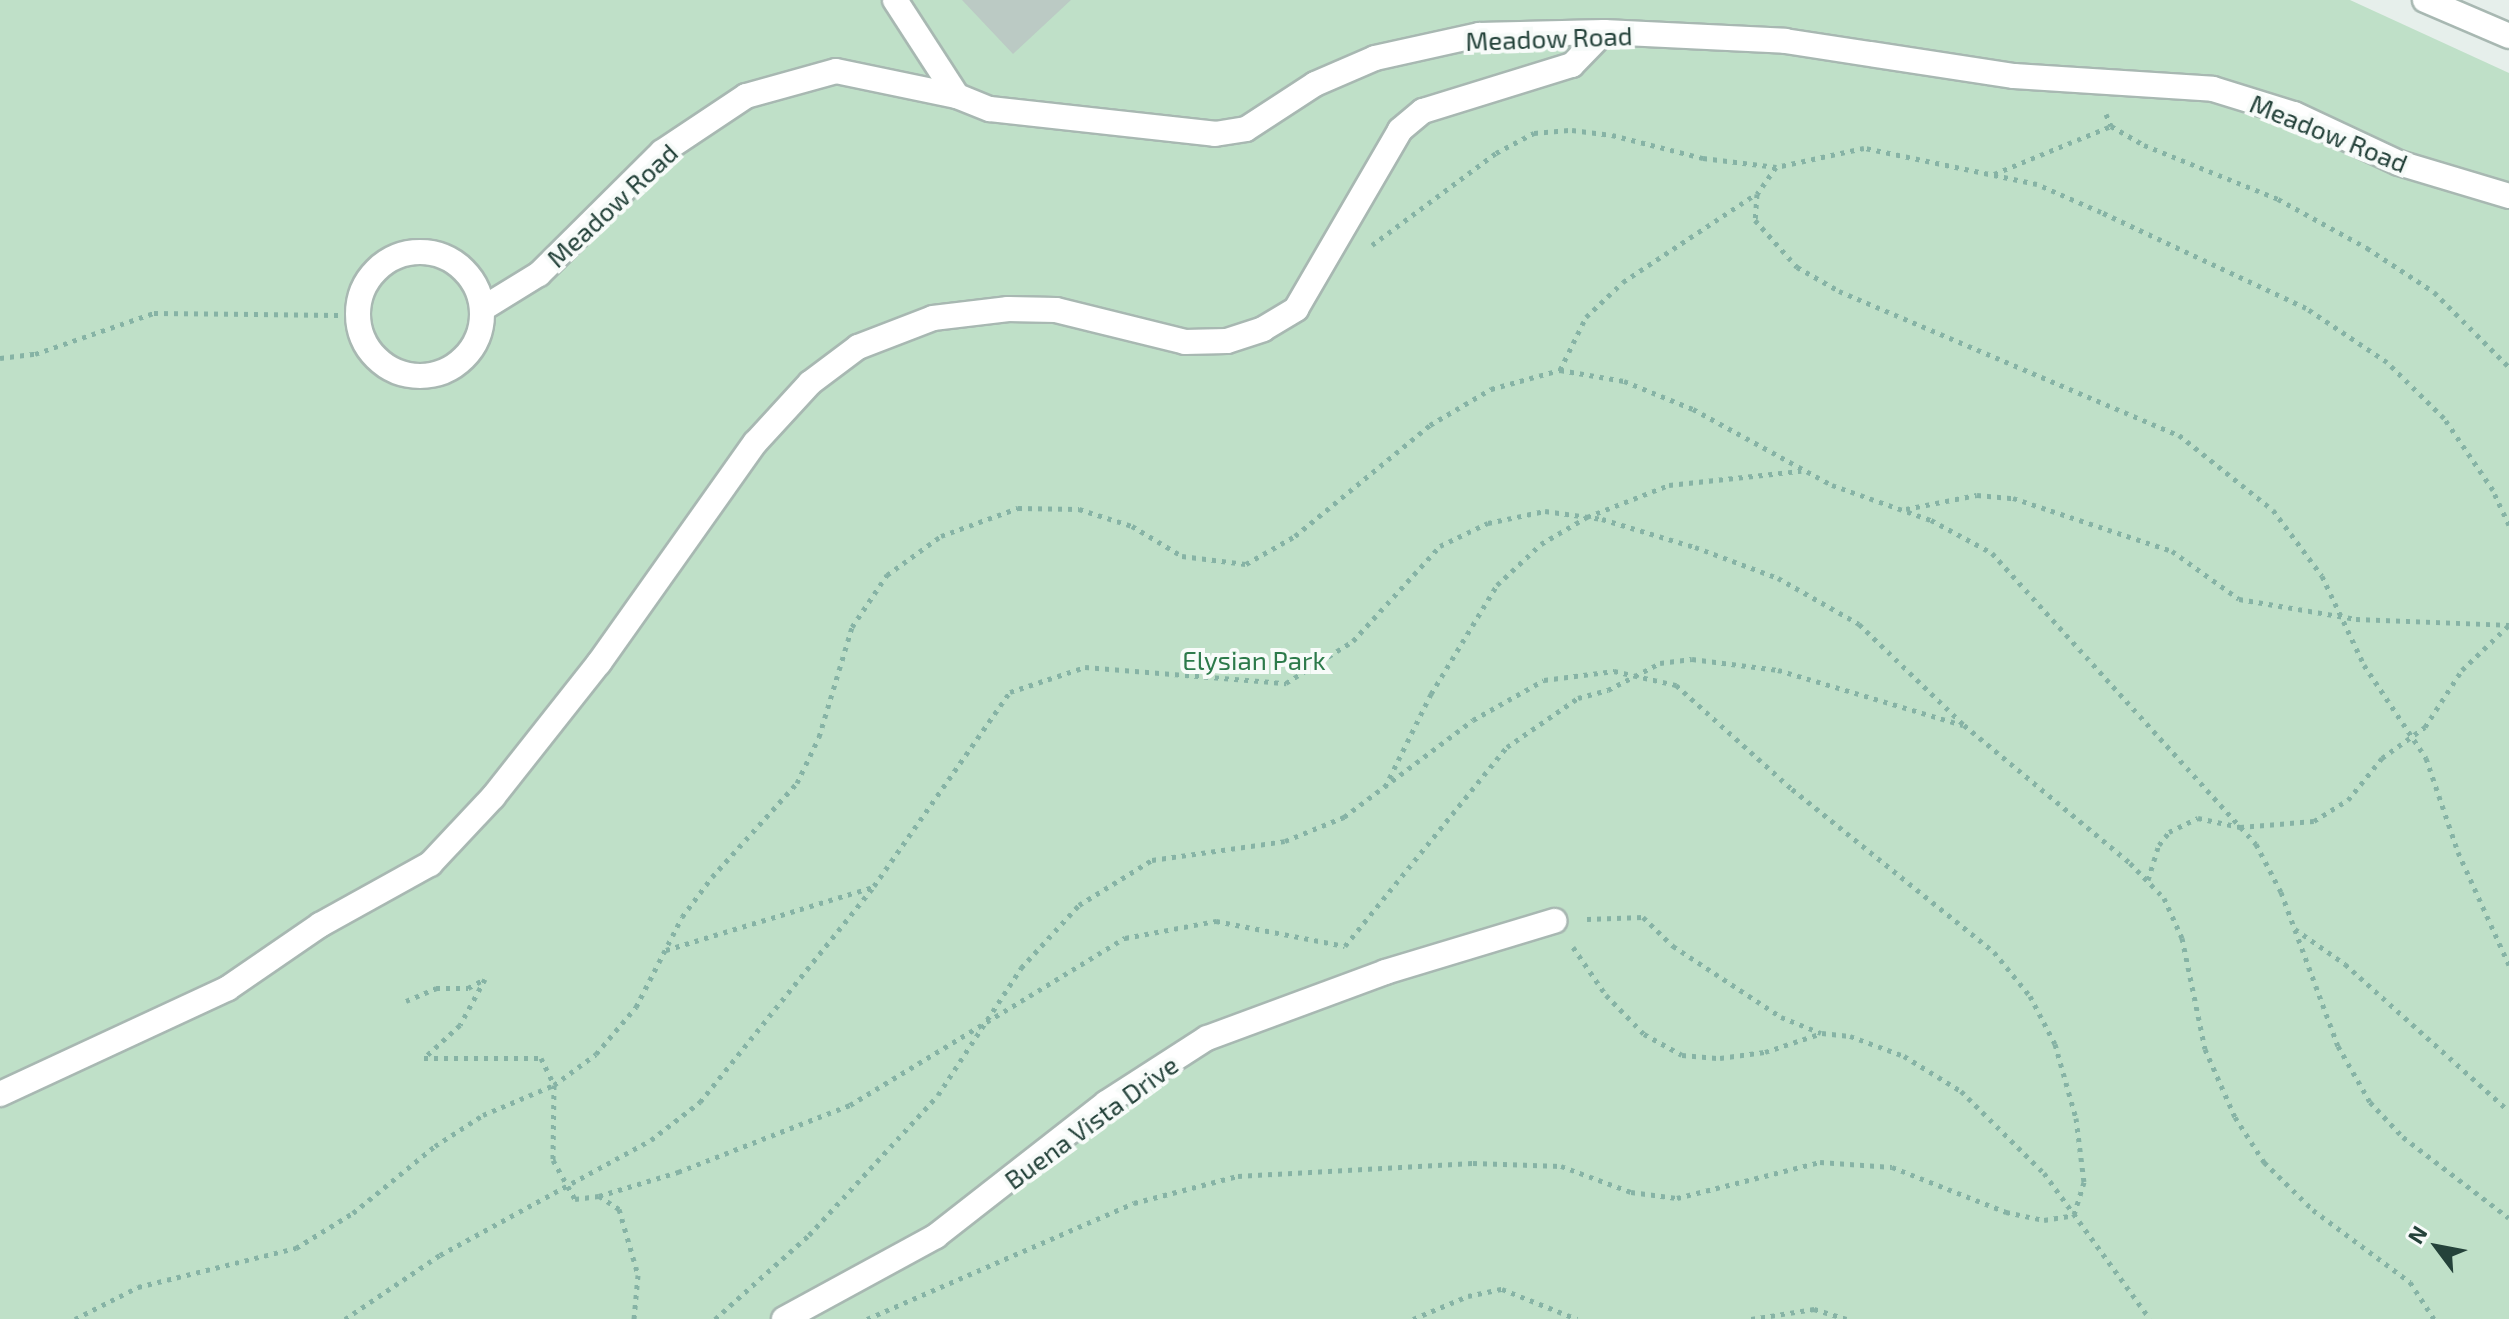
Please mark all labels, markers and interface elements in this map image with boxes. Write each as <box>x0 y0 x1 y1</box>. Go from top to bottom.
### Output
street label: Meadow Road <box>1465 19 1633 57</box>
street label: Meadow Road <box>2245 87 2413 179</box>
street label: Meadow Road <box>540 136 684 274</box>
park label: Elysian Park <box>1182 644 1326 676</box>
street label: Buena Vista Drive <box>998 1048 1184 1196</box>
north arrow <box>2397 1207 2477 1287</box>
text: N <box>2401 1221 2432 1248</box>

